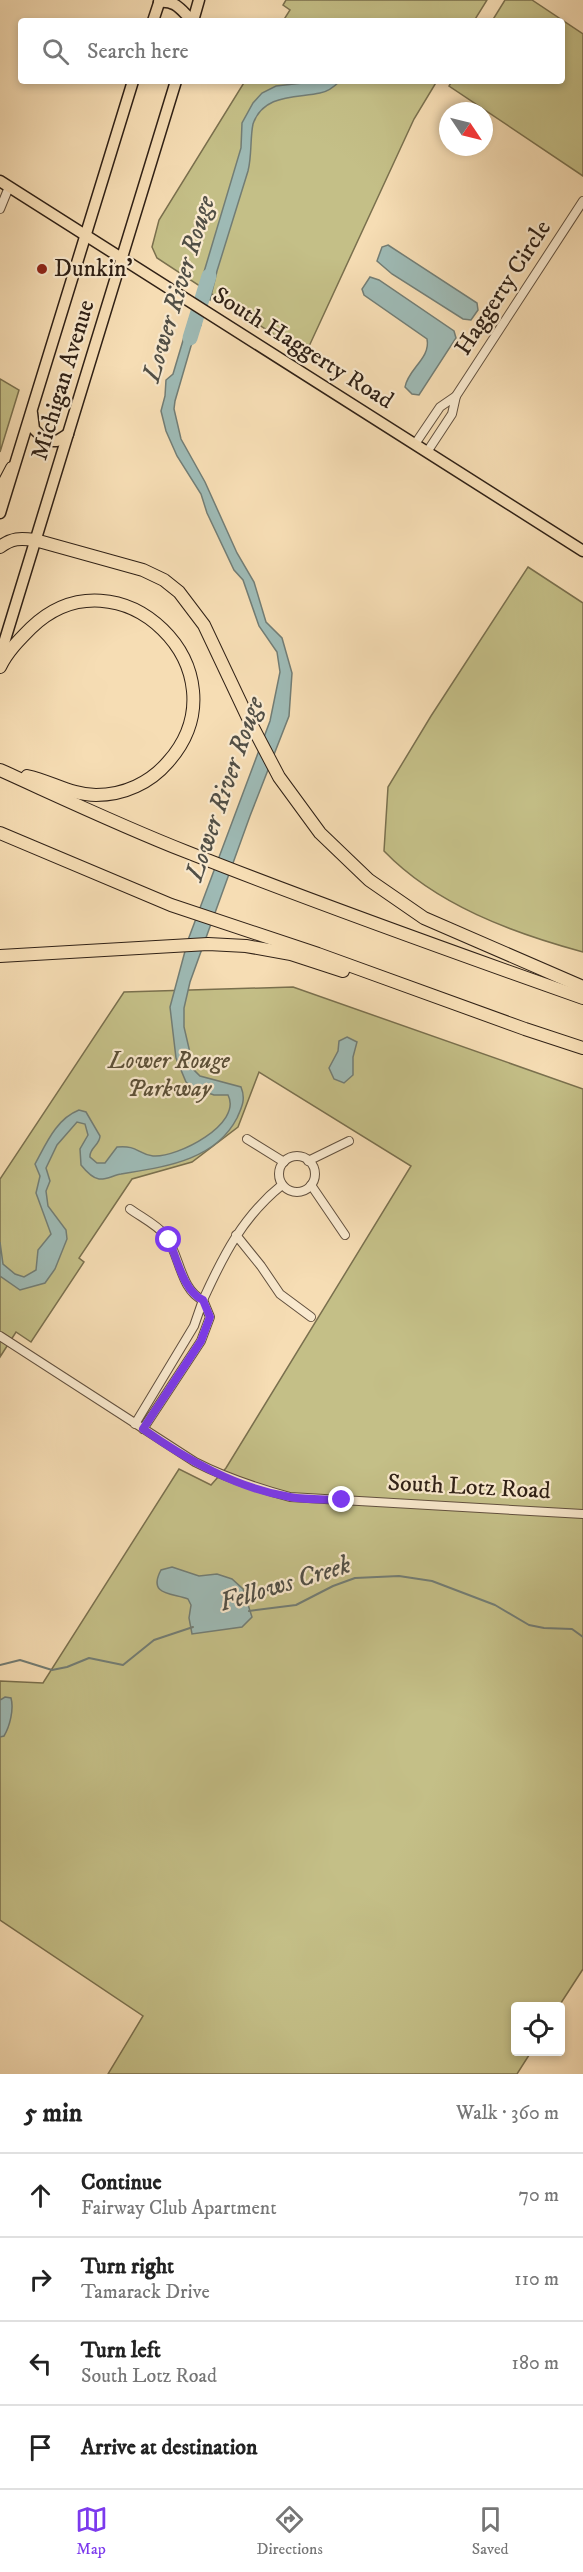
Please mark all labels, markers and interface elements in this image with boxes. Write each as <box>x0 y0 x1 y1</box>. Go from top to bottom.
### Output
search box <box>18 18 565 84</box>
icon: search <box>39 35 72 68</box>
text: Search here <box>87 38 189 65</box>
north arrow <box>439 102 493 156</box>
water label: Lower River Rouge <box>135 191 223 388</box>
street label: Haggerty Circle <box>448 215 558 361</box>
place label: Dunkin' <box>54 254 133 284</box>
marker: Dunkin' <box>35 262 49 276</box>
street label: South Haggerty Road <box>207 280 399 416</box>
street label: Michigan Avenue <box>24 296 102 464</box>
water label: Lower River Rouge <box>177 692 272 887</box>
park label: Lower Rouge Parkway <box>106 1046 231 1104</box>
route start <box>155 1226 181 1252</box>
street label: South Lotz Road <box>387 1468 551 1506</box>
route end <box>328 1486 354 1512</box>
water label: Fellows Creek <box>215 1548 355 1620</box>
map controls <box>511 2002 565 2056</box>
button: locate <box>511 2002 565 2056</box>
text: 5 min <box>24 2097 82 2130</box>
text: Walk · 360 m <box>456 2101 559 2126</box>
text: Continue <box>81 2169 162 2196</box>
icon: ahead <box>24 2179 57 2212</box>
text: 70 m <box>518 2183 559 2208</box>
text: Fairway Club Apartment <box>81 2196 277 2221</box>
text: Turn right <box>81 2253 174 2280</box>
icon: right <box>24 2263 57 2296</box>
text: 110 m <box>514 2267 559 2292</box>
text: Tamarack Drive <box>81 2280 210 2305</box>
text: Turn left <box>81 2337 161 2364</box>
icon: left <box>24 2347 57 2380</box>
text: 180 m <box>512 2351 559 2376</box>
text: South Lotz Road <box>81 2364 217 2389</box>
icon: arrive <box>24 2431 57 2464</box>
text: Arrive at destination <box>81 2434 258 2461</box>
tab: Map <box>75 2503 108 2559</box>
tab: Directions <box>257 2503 323 2559</box>
tab: Saved <box>472 2503 509 2559</box>

